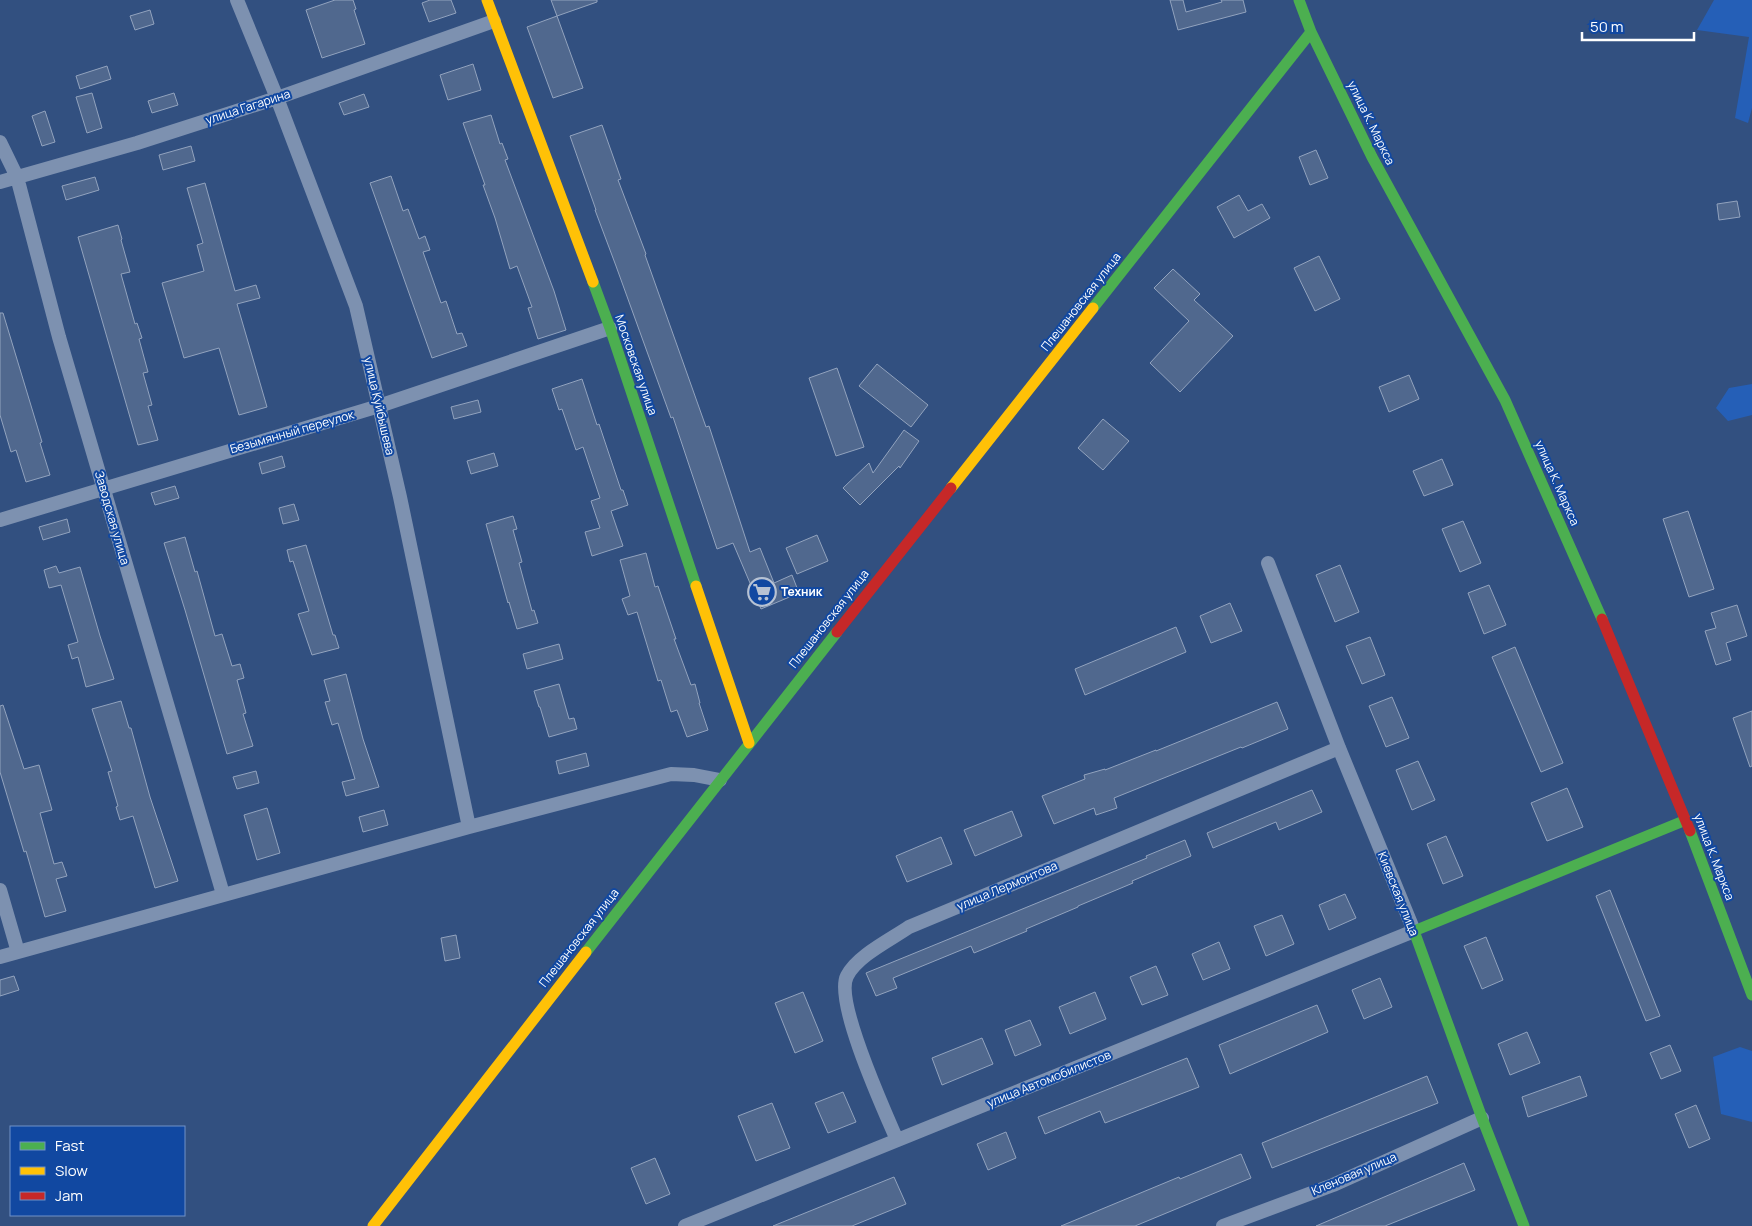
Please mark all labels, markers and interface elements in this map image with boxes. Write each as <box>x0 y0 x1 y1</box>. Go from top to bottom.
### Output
scale bar <box>1582 10 1694 42</box>
text: 50 m <box>1590 16 1624 37</box>
street label: улица К. Маркса <box>1344 78 1399 168</box>
street label: улица Гагарина <box>203 85 292 128</box>
street label: Плешановская улица <box>1037 249 1124 355</box>
street label: Московская улица <box>611 312 662 417</box>
street label: улица Куйбышева <box>360 355 399 457</box>
street label: Безымянный переулок <box>228 405 357 457</box>
street label: улица К. Маркса <box>1531 437 1584 528</box>
street label: Заводская улица <box>91 469 134 567</box>
street label: Плешановская улица <box>785 566 872 672</box>
supermarket icon: Техник <box>747 577 777 607</box>
place label: Техник <box>781 583 823 600</box>
street label: улица К. Маркса <box>1690 811 1739 903</box>
street label: Киевская улица <box>1374 849 1423 939</box>
street label: улица Лермонтова <box>954 857 1060 914</box>
street label: Плешановская улица <box>535 885 622 991</box>
street label: улица Автомобилистов <box>984 1046 1114 1111</box>
legend <box>10 1126 185 1216</box>
text: Fast <box>55 1135 84 1156</box>
street label: Кленовая улица <box>1309 1148 1399 1199</box>
text: Slow <box>55 1160 88 1181</box>
text: Jam <box>55 1185 83 1206</box>

